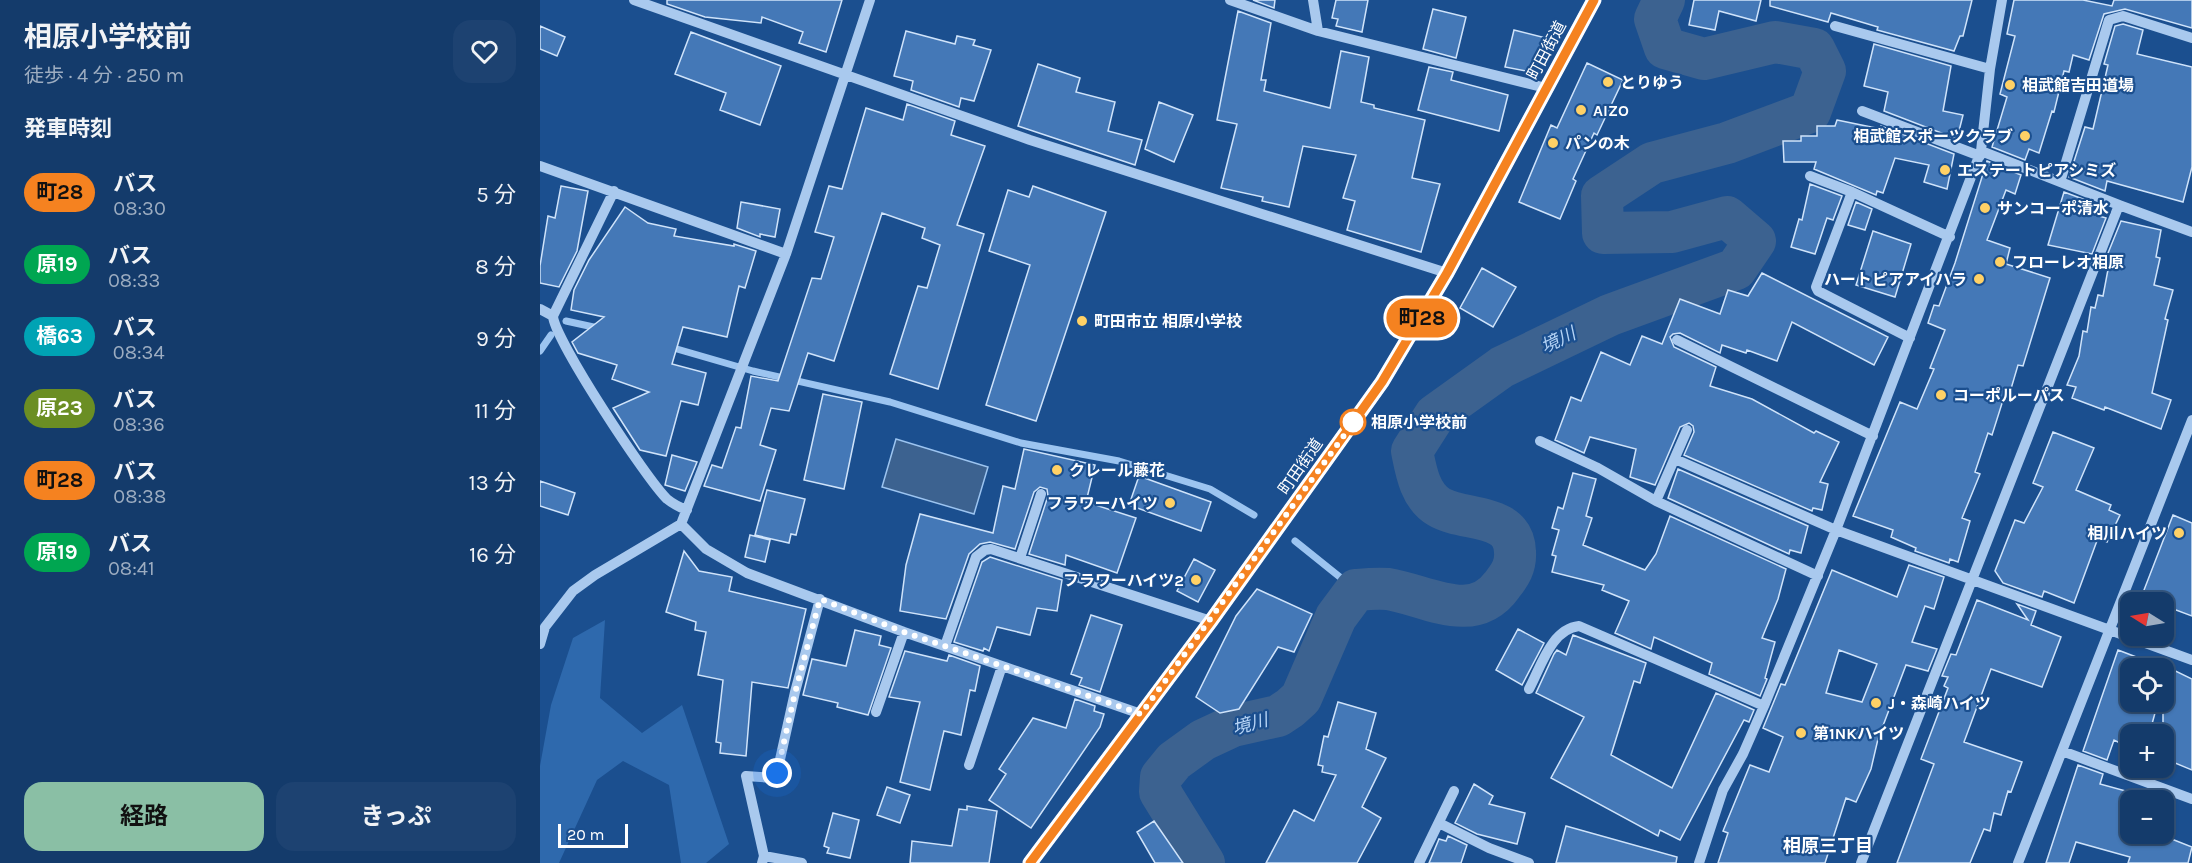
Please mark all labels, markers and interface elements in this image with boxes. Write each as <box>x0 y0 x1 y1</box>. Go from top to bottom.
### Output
street label: 町田街道 <box>1523 18 1570 83</box>
text: 相原小学校前 <box>24 20 192 53</box>
button: heart <box>453 20 516 83</box>
text: 徒歩 · 4 分 · 250 m <box>24 64 184 87</box>
place label: とりゆう <box>1620 73 1684 92</box>
marker: とりゆう <box>1601 75 1615 89</box>
place label: 相武館吉田道場 <box>2022 76 2134 95</box>
marker: 相武館吉田道場 <box>2003 78 2017 92</box>
place label: AIZO <box>1593 101 1629 120</box>
marker: AIZO <box>1574 103 1588 117</box>
text: 発車時刻 <box>24 116 112 142</box>
place label: 相武館スポーツクラブ <box>1853 127 2013 146</box>
marker: 相武館スポーツクラブ <box>2018 129 2032 143</box>
place label: パンの木 <box>1565 134 1630 153</box>
marker: パンの木 <box>1546 136 1560 150</box>
place label: エステートピアシミズ <box>1957 161 2116 180</box>
marker: エステートピアシミズ <box>1938 163 1952 177</box>
text: バス <box>113 171 157 197</box>
text: 町28 <box>36 180 83 204</box>
text: 5 分 <box>476 182 516 208</box>
text: 08:30 <box>113 197 166 220</box>
place label: サンコーポ清水 <box>1997 199 2109 218</box>
marker: サンコーポ清水 <box>1978 201 1992 215</box>
text: バス <box>108 243 152 269</box>
text: 原19 <box>36 252 78 276</box>
place label: フローレオ相原 <box>2012 253 2124 272</box>
text: 8 分 <box>475 254 516 280</box>
marker: フローレオ相原 <box>1993 255 2007 269</box>
text: 08:33 <box>108 269 160 292</box>
place label: ハートピアアイハラ <box>1824 270 1967 289</box>
marker: ハートピアアイハラ <box>1972 272 1986 286</box>
line badge: 町28 <box>1388 298 1456 338</box>
text: 町28 <box>1398 306 1446 330</box>
place label: 町田市立 相原小学校 <box>1094 312 1242 331</box>
marker: 町田市立 相原小学校 <box>1075 314 1089 328</box>
text: バス <box>113 315 157 341</box>
water label: 境川 <box>1537 321 1581 358</box>
text: 橋63 <box>36 324 83 348</box>
text: 9 分 <box>476 326 516 352</box>
text: 08:34 <box>113 341 165 364</box>
place label: コーポルーパス <box>1953 386 2065 405</box>
text: バス <box>113 387 157 413</box>
marker: コーポルーパス <box>1934 388 1948 402</box>
text: 原23 <box>36 396 83 420</box>
text: 11 分 <box>474 398 516 424</box>
marker: 相原小学校前 <box>1340 409 1366 435</box>
text: 08:36 <box>113 413 165 436</box>
place label: 相原小学校前 <box>1371 413 1467 432</box>
street label: 町田街道 <box>1274 435 1327 498</box>
text: バス <box>113 459 157 485</box>
place label: クレール藤花 <box>1069 461 1165 480</box>
marker: クレール藤花 <box>1050 463 1064 477</box>
text: 町28 <box>36 468 83 492</box>
text: 13 分 <box>469 470 516 496</box>
text: 08:38 <box>113 485 166 508</box>
place label: フラワーハイツ <box>1047 494 1158 513</box>
marker: フラワーハイツ <box>1163 496 1177 510</box>
place label: 相川ハイツ <box>2087 524 2167 543</box>
marker: 相川ハイツ <box>2172 526 2186 540</box>
text: バス <box>108 531 152 557</box>
text: 原19 <box>36 540 78 564</box>
text: 16 分 <box>469 542 516 568</box>
text: 08:41 <box>108 557 155 580</box>
place label: フラワーハイツ2 <box>1063 571 1184 590</box>
marker: フラワーハイツ2 <box>1189 573 1203 587</box>
north arrow <box>2120 592 2174 646</box>
map controls <box>2120 592 2174 844</box>
button: locate <box>2120 658 2174 712</box>
place label: J・森崎ハイツ <box>1888 694 1991 713</box>
marker: J・森崎ハイツ <box>1869 696 1883 710</box>
water label: 境川 <box>1230 708 1272 739</box>
place label: 第1NKハイツ <box>1813 724 1904 743</box>
button: + <box>2120 724 2174 778</box>
marker: 第1NKハイツ <box>1794 726 1808 740</box>
your location <box>762 758 792 788</box>
button: 経路 <box>24 782 264 851</box>
button: きっぷ <box>276 782 516 851</box>
button: − <box>2120 790 2174 844</box>
scale bar <box>558 821 628 848</box>
text: 20 m <box>567 825 605 844</box>
district label: 相原三丁目 <box>1783 835 1873 857</box>

